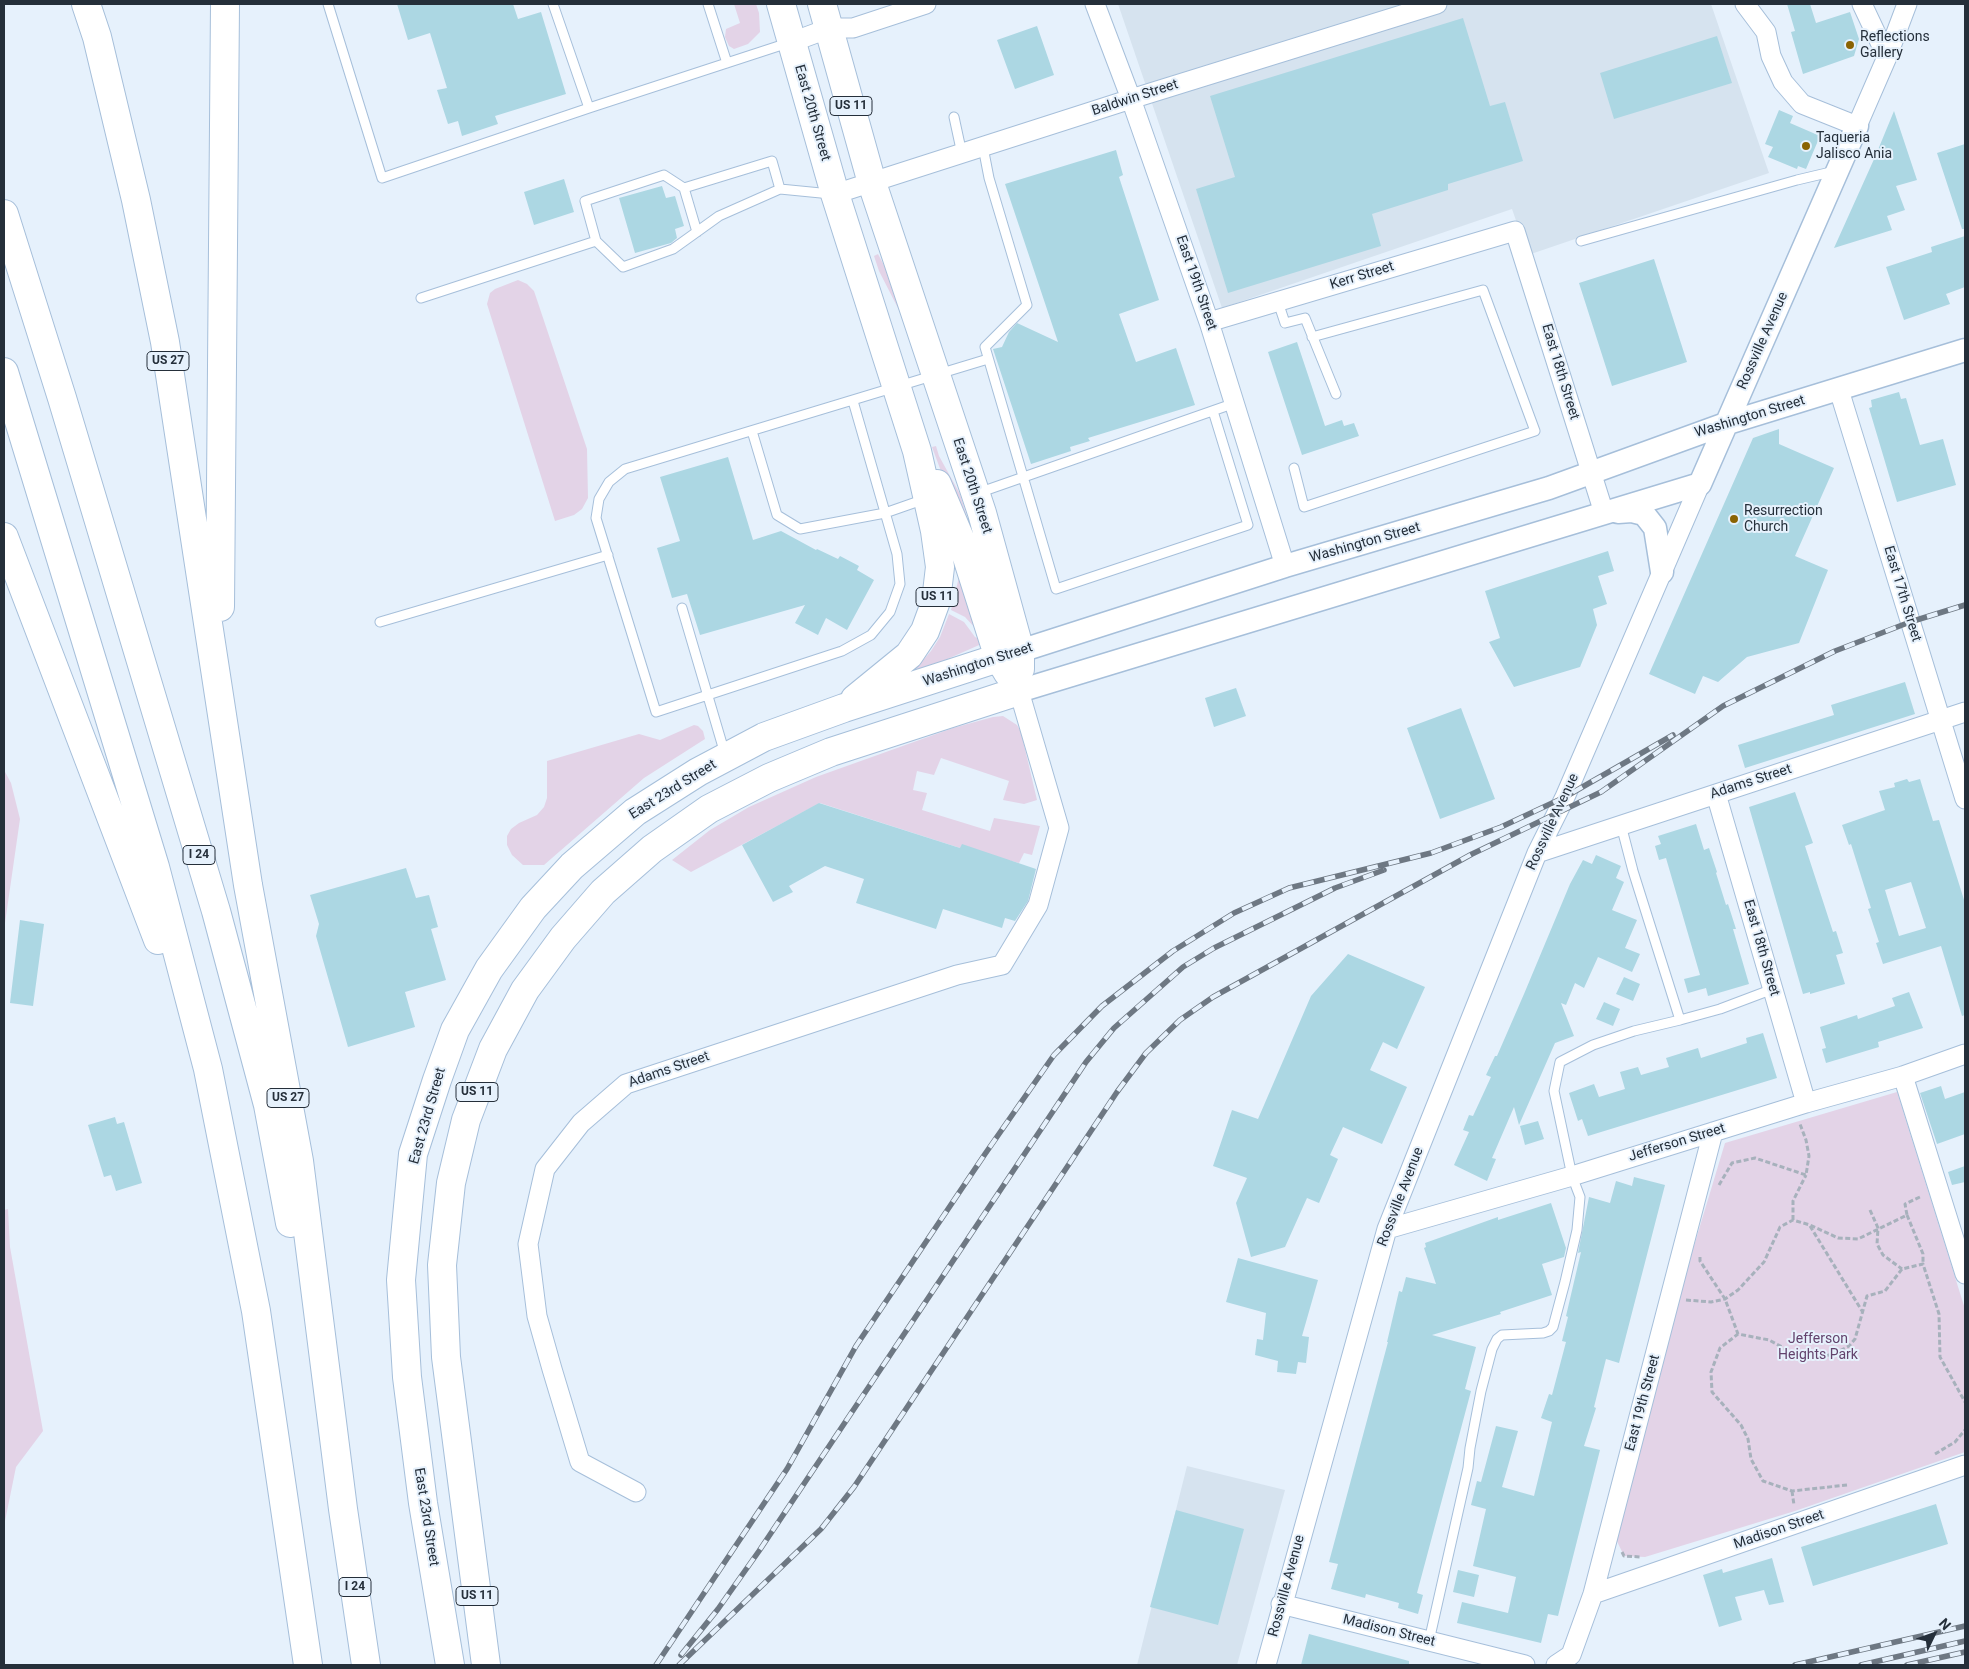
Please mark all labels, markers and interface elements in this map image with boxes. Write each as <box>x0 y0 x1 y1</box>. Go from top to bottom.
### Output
place label: Reflections Gallery <box>1860 29 1930 62</box>
marker: Reflections Gallery <box>1844 39 1856 51</box>
street label: East 20th Street <box>790 63 834 163</box>
street label: Baldwin Street <box>1090 76 1180 120</box>
road number: US 11 <box>830 96 872 115</box>
place label: Taqueria Jalisco Ania <box>1816 130 1892 162</box>
marker: Taqueria Jalisco Ania <box>1800 140 1812 152</box>
street label: East 19th Street <box>1172 233 1220 333</box>
street label: Kerr Street <box>1328 258 1396 294</box>
street label: Rossville Avenue <box>1734 290 1792 392</box>
street label: East 18th Street <box>1537 322 1583 422</box>
road number: US 27 <box>147 352 189 371</box>
street label: Washington Street <box>1693 392 1807 442</box>
street label: East 20th Street <box>949 436 995 536</box>
place label: Resurrection Church <box>1744 503 1823 536</box>
marker: Resurrection Church <box>1728 513 1740 525</box>
street label: Washington Street <box>1308 519 1422 567</box>
street label: East 17th Street <box>1879 544 1925 644</box>
road number: US 11 <box>916 588 958 606</box>
street label: Washington Street <box>921 639 1035 691</box>
street label: East 23rd Street <box>626 757 720 823</box>
street label: Adams Street <box>1708 761 1794 803</box>
street label: Rossville Avenue <box>1523 771 1583 873</box>
road number: I 24 <box>183 846 215 864</box>
street label: East 18th Street <box>1739 898 1783 998</box>
street label: Adams Street <box>626 1048 712 1092</box>
street label: East 23rd Street <box>406 1066 450 1166</box>
road number: US 11 <box>456 1082 498 1102</box>
road number: US 27 <box>267 1088 309 1108</box>
street label: Jefferson Street <box>1627 1120 1727 1166</box>
street label: Rossville Avenue <box>1374 1145 1428 1249</box>
park label: Jefferson Heights Park <box>1778 1331 1858 1364</box>
street label: East 19th Street <box>1622 1353 1664 1453</box>
street label: East 23rd Street <box>410 1467 442 1567</box>
street label: Madison Street <box>1732 1507 1826 1553</box>
street label: Rossville Avenue <box>1265 1533 1309 1639</box>
road number: I 24 <box>339 1578 371 1596</box>
road number: US 11 <box>456 1586 498 1605</box>
north arrow <box>1909 1609 1959 1659</box>
street label: Madison Street <box>1341 1611 1437 1651</box>
text: N <box>1936 1615 1954 1633</box>

